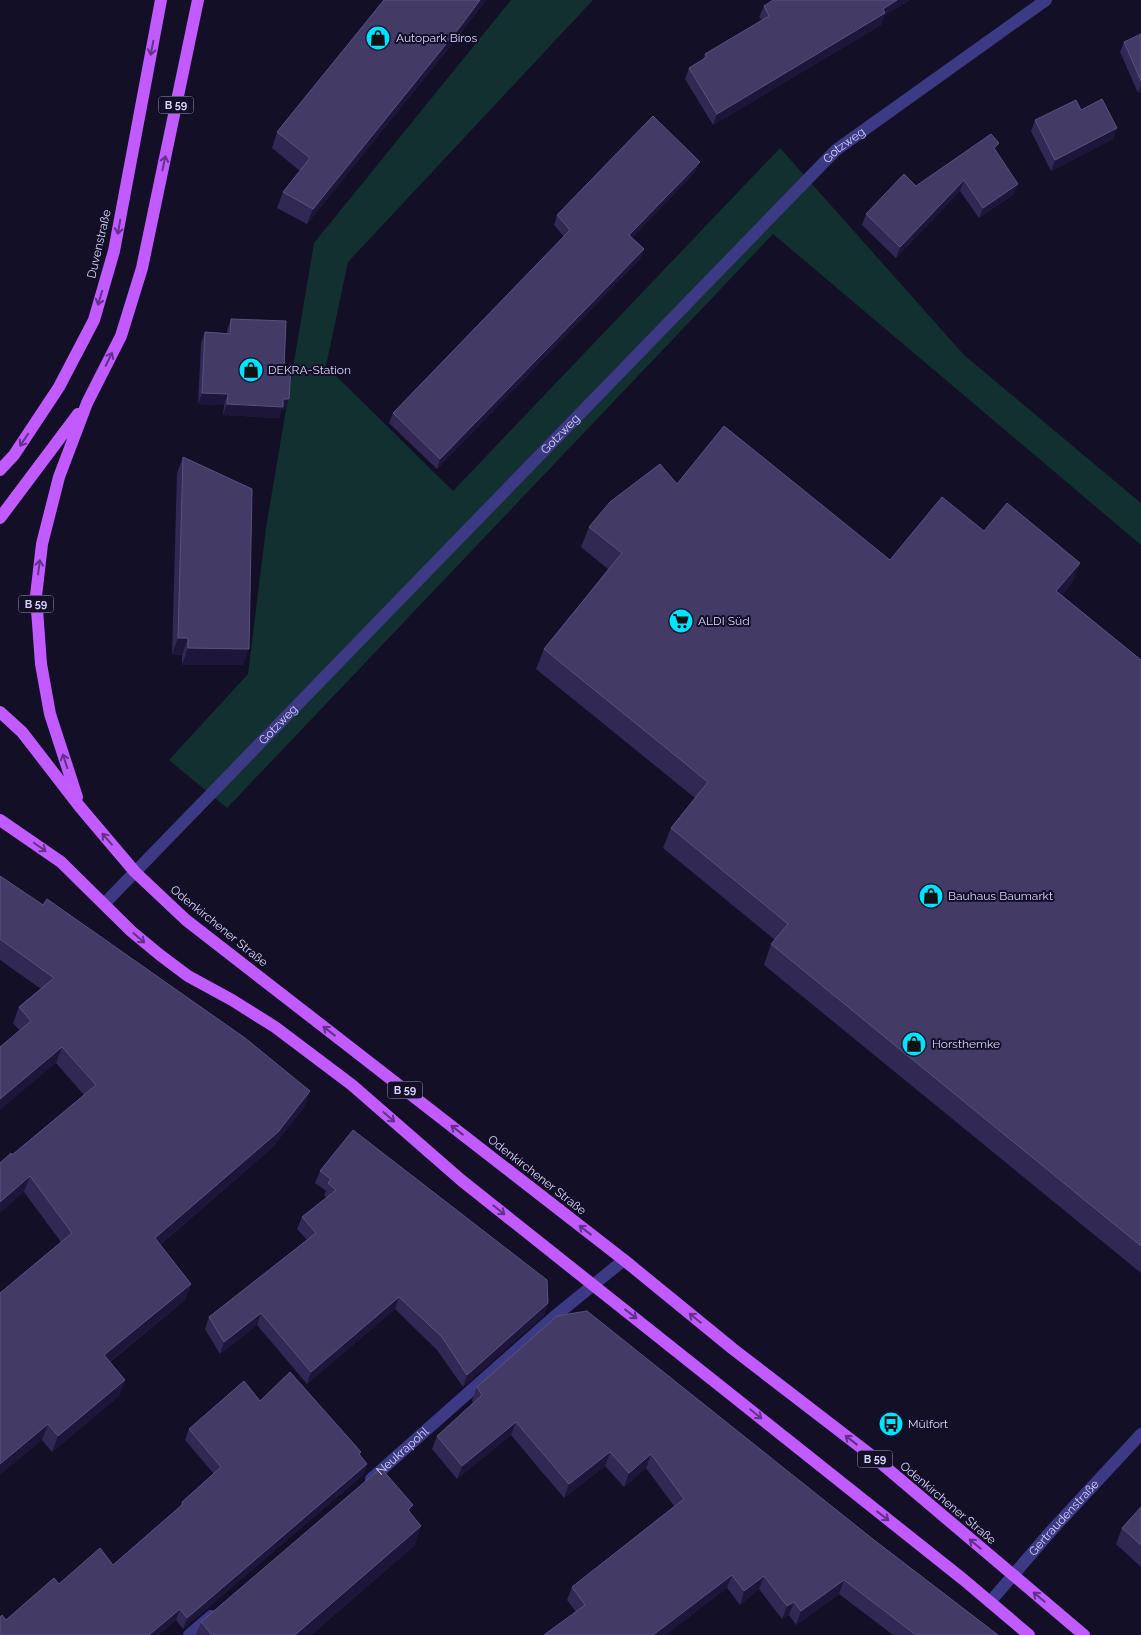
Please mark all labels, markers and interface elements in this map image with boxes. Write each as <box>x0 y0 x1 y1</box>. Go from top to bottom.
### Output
shop icon: Autopark Biros <box>365 25 391 51</box>
place label: Autopark Biros <box>396 31 478 45</box>
one-way arrow <box>147 40 157 56</box>
road number: B 59 <box>158 96 194 114</box>
street label: Gotzweg <box>820 125 868 166</box>
one-way arrow <box>160 155 170 171</box>
street label: Duvenstraße <box>84 208 114 280</box>
one-way arrow <box>113 219 123 235</box>
one-way arrow <box>95 289 105 305</box>
one-way arrow <box>105 352 114 367</box>
shop icon: DEKRA-Station <box>238 357 264 383</box>
place label: DEKRA-Station <box>268 363 351 377</box>
street label: Gotzweg <box>538 411 583 457</box>
one-way arrow <box>19 433 29 447</box>
one-way arrow <box>34 559 44 575</box>
road number: B 59 <box>18 596 54 612</box>
supermarket icon: ALDI Süd <box>668 608 694 634</box>
place label: ALDI Süd <box>698 614 750 628</box>
street label: Gotzweg <box>256 702 300 747</box>
one-way arrow <box>59 753 69 769</box>
one-way arrow <box>102 833 113 846</box>
one-way arrow <box>33 842 47 852</box>
street label: Odenkirchener Straße <box>168 883 270 969</box>
shop icon: Bauhaus Baumarkt <box>918 883 944 909</box>
place label: Bauhaus Baumarkt <box>948 889 1053 903</box>
one-way arrow <box>133 932 146 944</box>
one-way arrow <box>323 1025 336 1036</box>
shop icon: Horsthemke <box>901 1031 927 1057</box>
place label: Horsthemke <box>932 1037 1000 1051</box>
road number: B 59 <box>388 1082 422 1098</box>
one-way arrow <box>382 1111 395 1122</box>
one-way arrow <box>451 1125 464 1136</box>
street label: Odenkirchener Straße <box>485 1132 589 1218</box>
one-way arrow <box>492 1204 505 1215</box>
one-way arrow <box>578 1225 592 1235</box>
one-way arrow <box>624 1309 637 1320</box>
one-way arrow <box>689 1312 702 1323</box>
one-way arrow <box>749 1409 762 1420</box>
bus stop icon: Mülfort <box>878 1411 904 1437</box>
place label: Mülfort <box>908 1417 948 1431</box>
street label: Neukrapohl <box>373 1424 432 1478</box>
one-way arrow <box>844 1435 858 1445</box>
road number: B 59 <box>858 1450 892 1468</box>
street label: Odenkirchener Straße <box>897 1459 999 1547</box>
street label: Gertraudenstraße <box>1026 1477 1102 1559</box>
one-way arrow <box>876 1510 889 1521</box>
one-way arrow <box>969 1538 982 1550</box>
one-way arrow <box>1032 1591 1045 1603</box>

